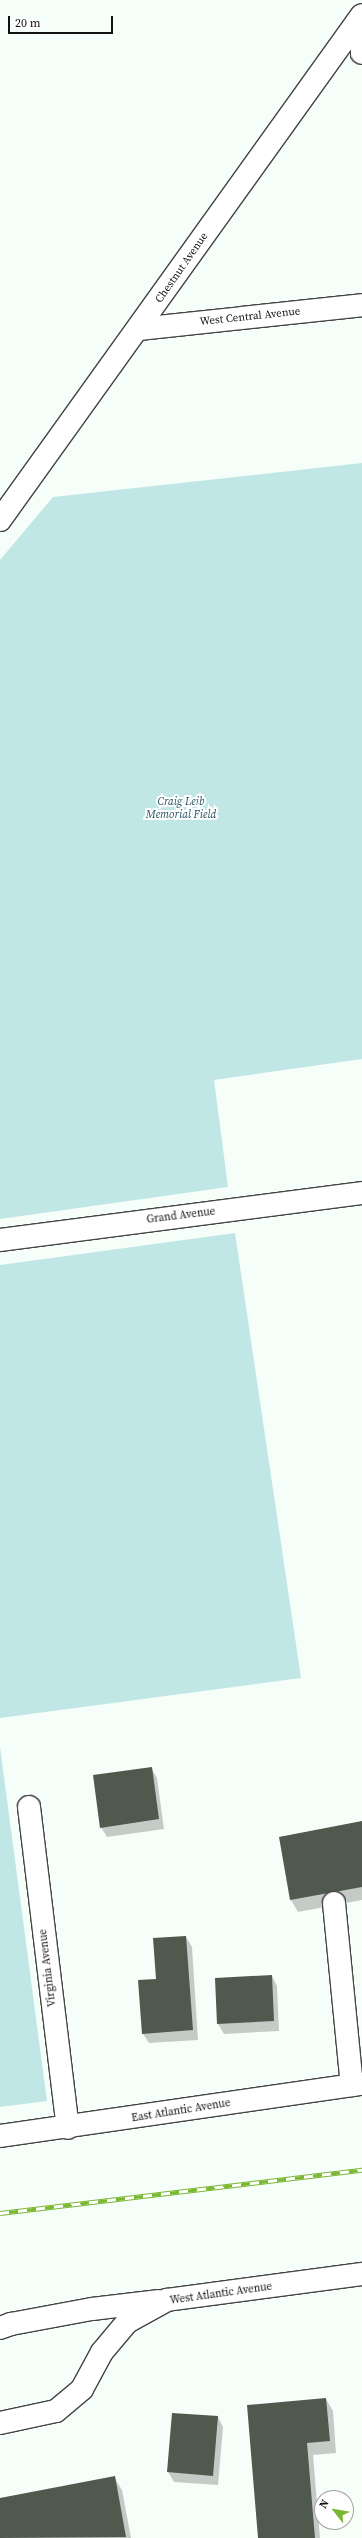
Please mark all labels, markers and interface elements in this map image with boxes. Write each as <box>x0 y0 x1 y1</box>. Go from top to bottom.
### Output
scale bar <box>10 8 115 34</box>
text: 20 m <box>15 15 41 31</box>
street label: Chestnut Avenue <box>153 230 211 306</box>
street label: West Central Avenue <box>199 305 301 329</box>
park label: Craig Leib Memorial Field <box>146 796 216 822</box>
street label: Grand Avenue <box>146 1205 216 1227</box>
street label: Virginia Avenue <box>37 1928 59 2008</box>
street label: East Atlantic Avenue <box>131 2097 231 2125</box>
street label: West Atlantic Avenue <box>169 2280 273 2308</box>
north arrow <box>314 2490 354 2530</box>
text: N <box>316 2497 333 2511</box>

